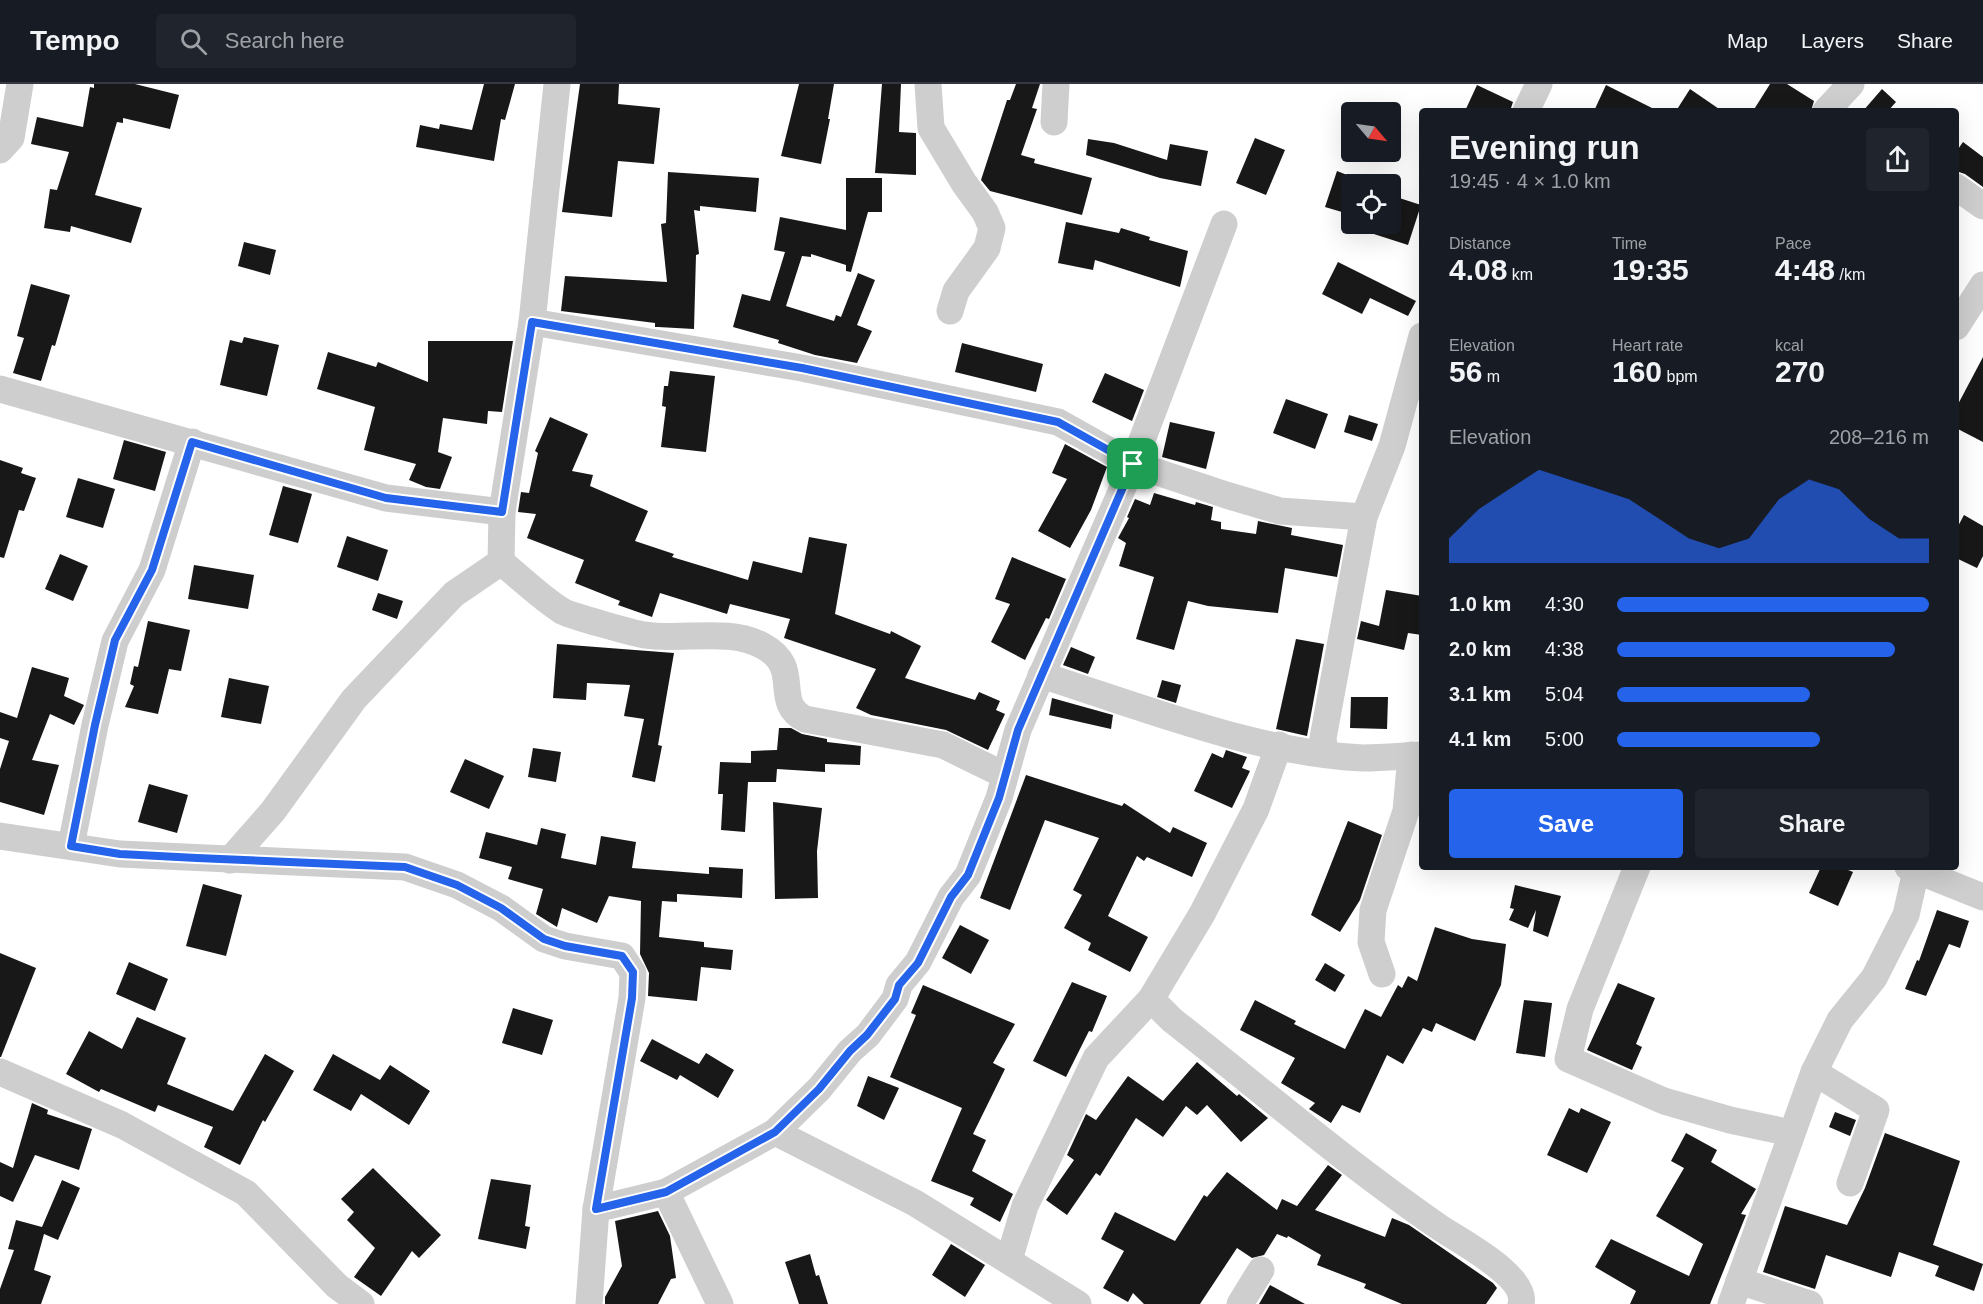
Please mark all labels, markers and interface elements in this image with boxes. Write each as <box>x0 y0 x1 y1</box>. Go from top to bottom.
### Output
search box <box>156 14 576 68</box>
text: Tempo <box>30 25 120 56</box>
icon: search <box>177 25 210 58</box>
text: Search here <box>225 28 345 53</box>
text: Map <box>1727 29 1768 52</box>
text: Layers <box>1801 29 1864 52</box>
text: Share <box>1897 29 1953 52</box>
north arrow <box>1341 102 1401 162</box>
map controls <box>1341 102 1401 234</box>
button: share <box>1866 128 1929 191</box>
text: Evening run <box>1449 129 1640 166</box>
text: 19:45 · 4 × 1.0 km <box>1449 170 1611 192</box>
button: locate <box>1341 174 1401 234</box>
text: Distance <box>1449 235 1511 252</box>
text: Time <box>1612 235 1647 252</box>
text: Pace <box>1775 235 1811 252</box>
text: 4.08 <box>1449 253 1507 286</box>
text: 19:35 <box>1612 253 1689 286</box>
text: 4:48 <box>1775 253 1835 286</box>
text: km <box>1507 266 1533 283</box>
text: /km <box>1835 266 1865 283</box>
text: Elevation <box>1449 337 1515 354</box>
text: Heart rate <box>1612 337 1683 354</box>
text: kcal <box>1775 337 1803 354</box>
text: 56 <box>1449 355 1482 388</box>
text: 160 <box>1612 355 1662 388</box>
text: 270 <box>1775 355 1825 388</box>
text: m <box>1482 368 1500 385</box>
text: bpm <box>1662 368 1698 385</box>
text: Elevation <box>1449 426 1531 448</box>
text: 208–216 m <box>1829 426 1929 448</box>
pin <box>1107 438 1158 489</box>
icon: arrive <box>1116 447 1149 480</box>
text: 1.0 km <box>1449 593 1511 615</box>
text: 4:30 <box>1545 593 1584 615</box>
text: 2.0 km <box>1449 638 1511 660</box>
text: 4:38 <box>1545 638 1584 660</box>
text: 3.1 km <box>1449 683 1511 705</box>
text: 5:04 <box>1545 683 1584 705</box>
text: 4.1 km <box>1449 728 1511 750</box>
text: 5:00 <box>1545 728 1584 750</box>
button: Save <box>1449 789 1683 858</box>
button: Share <box>1695 789 1929 858</box>

